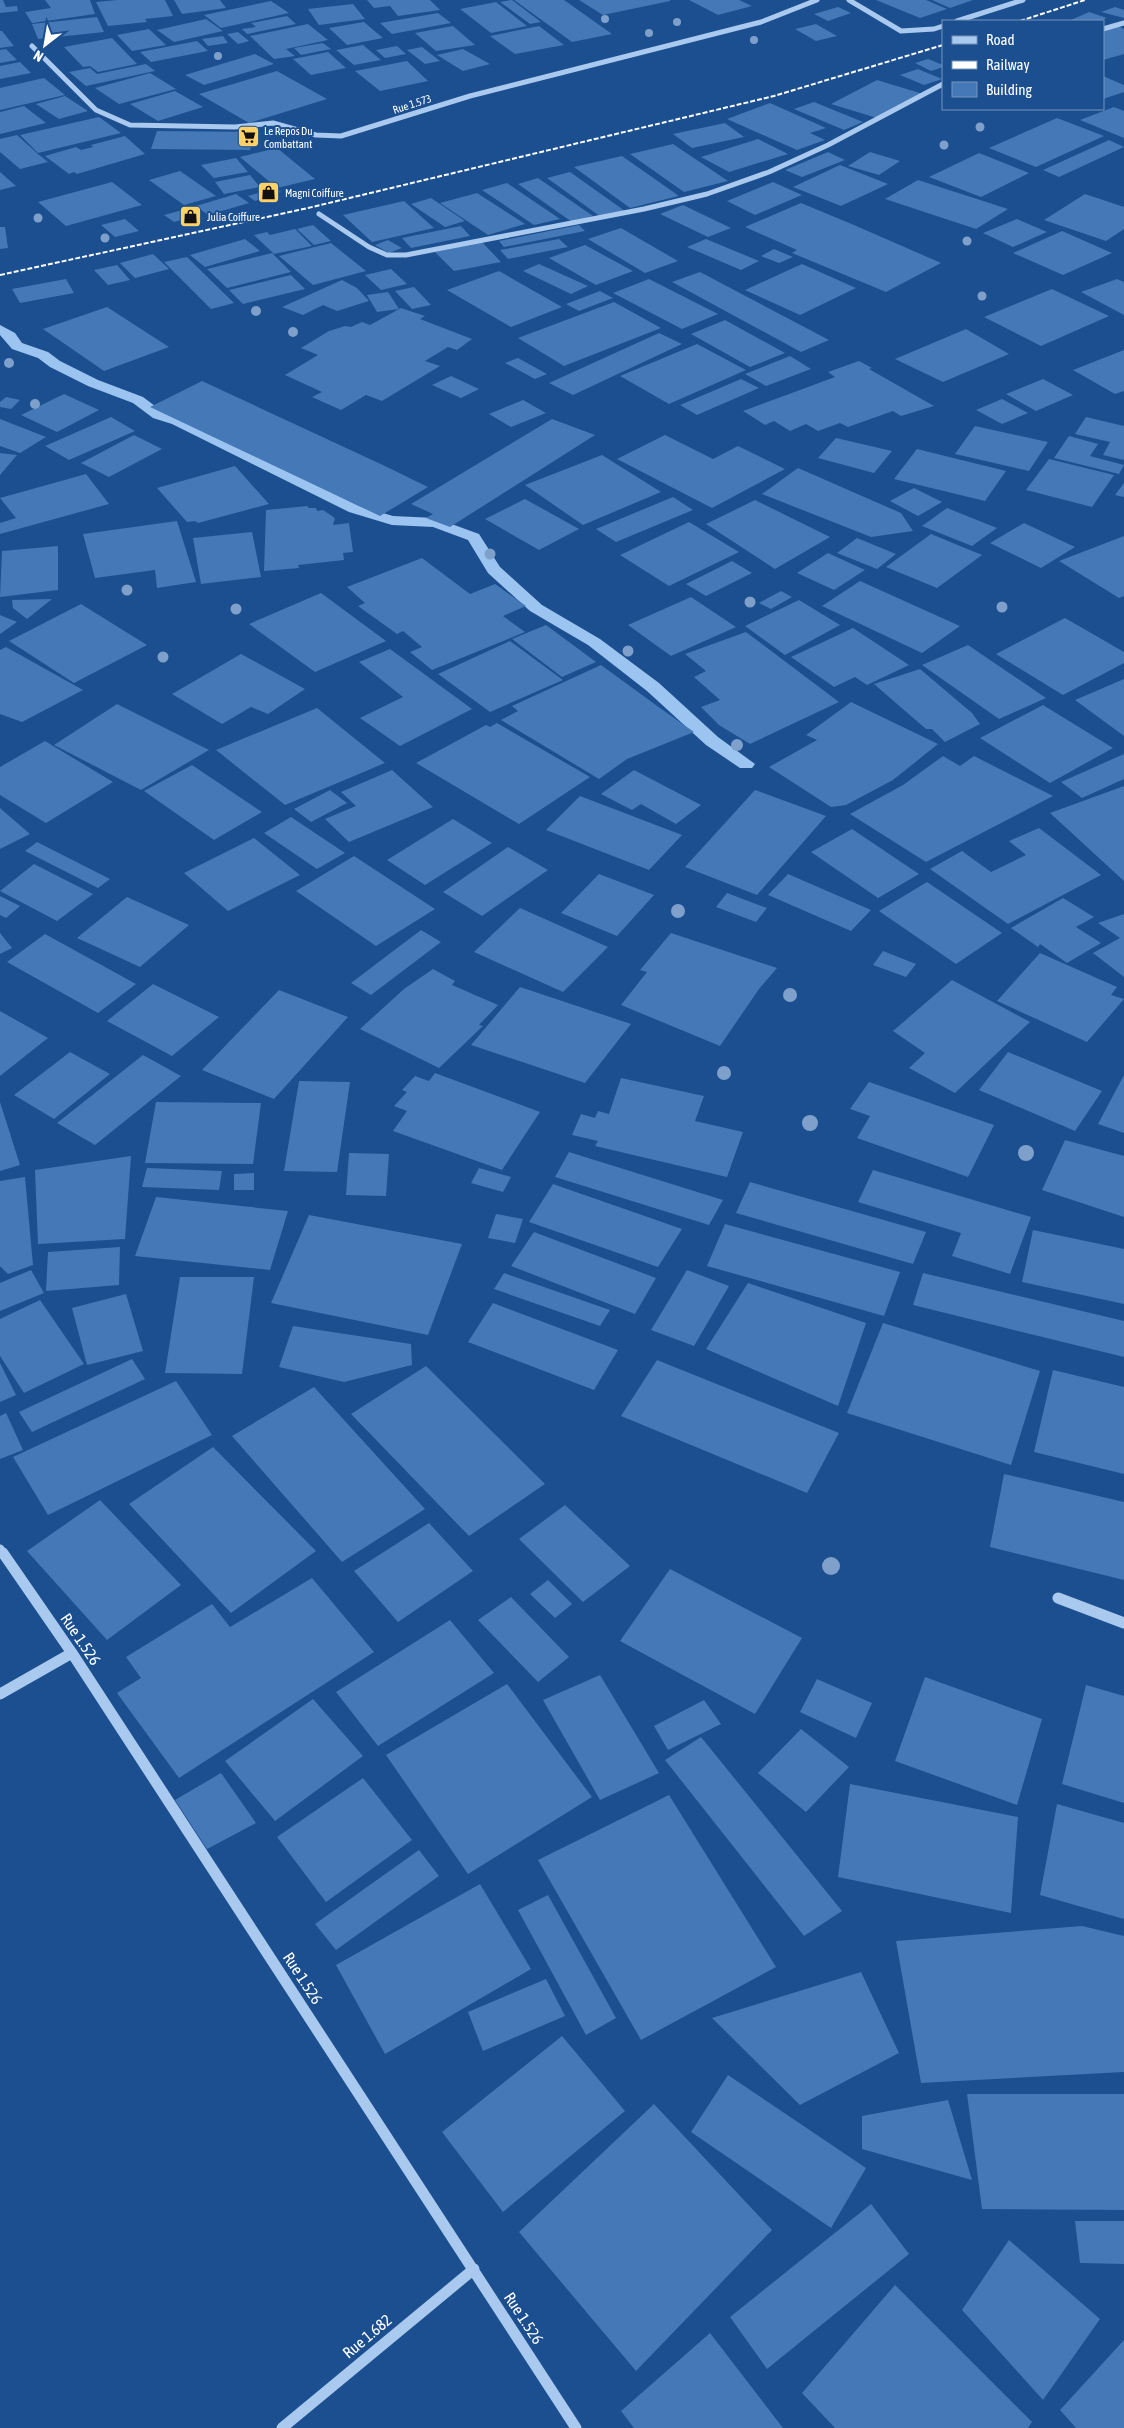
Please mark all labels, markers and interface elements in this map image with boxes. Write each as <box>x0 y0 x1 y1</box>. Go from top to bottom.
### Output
north arrow <box>20 20 70 70</box>
legend <box>942 20 1104 110</box>
text: Road <box>986 31 1015 48</box>
text: N <box>31 47 46 65</box>
text: Railway <box>986 56 1030 73</box>
text: Building <box>986 81 1032 98</box>
street label: Rue 1.573 <box>391 92 433 116</box>
supermarket icon: Le Repos Du Combattant <box>236 125 260 149</box>
place label: Le Repos Du Combattant <box>264 125 313 150</box>
shop icon: Magni Coiffure <box>257 181 281 205</box>
place label: Magni Coiffure <box>285 187 344 199</box>
shop icon: Julia Coiffure <box>179 205 203 229</box>
place label: Julia Coiffure <box>207 211 260 223</box>
street label: Rue 1.526 <box>57 1610 105 1668</box>
street label: Rue 1.526 <box>280 1949 326 2007</box>
street label: Rue 1.526 <box>501 2289 547 2347</box>
street label: Rue 1.682 <box>339 2310 395 2362</box>

